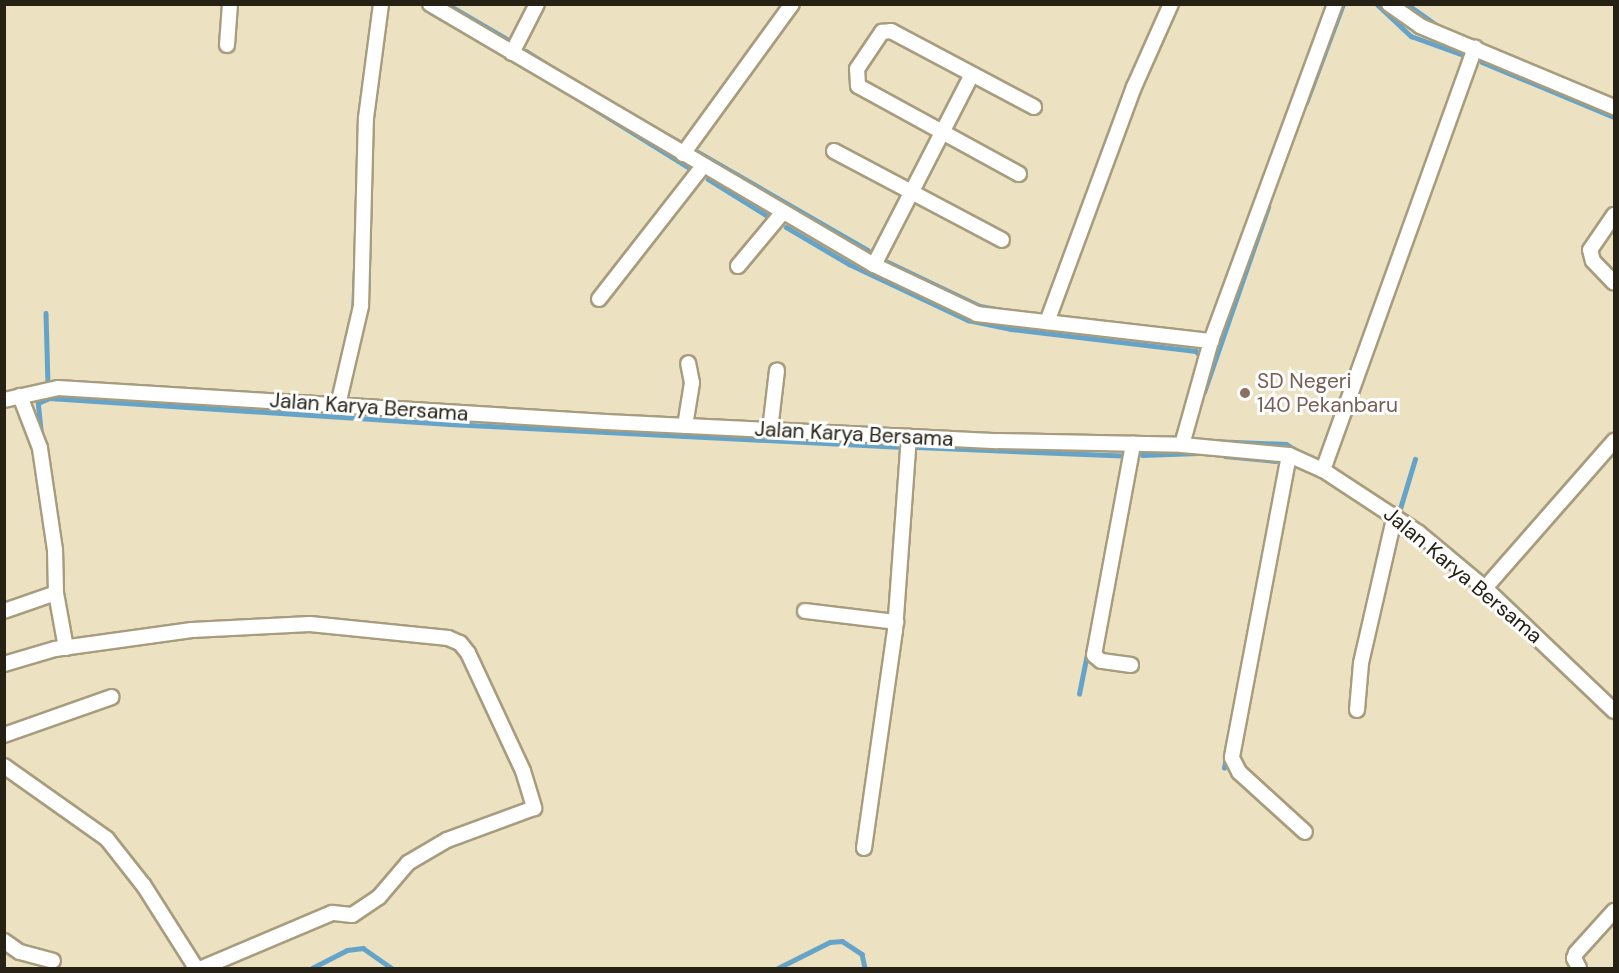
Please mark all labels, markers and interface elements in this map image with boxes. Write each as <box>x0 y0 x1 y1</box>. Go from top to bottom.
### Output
place label: SD Negeri 140 Pekanbaru <box>1257 368 1398 418</box>
marker: SD Negeri 140 Pekanbaru <box>1238 386 1252 400</box>
street label: Jalan Karya Bersama <box>269 387 469 427</box>
street label: Jalan Karya Bersama <box>754 416 954 452</box>
street label: Jalan Karya Bersama <box>1379 501 1547 649</box>

